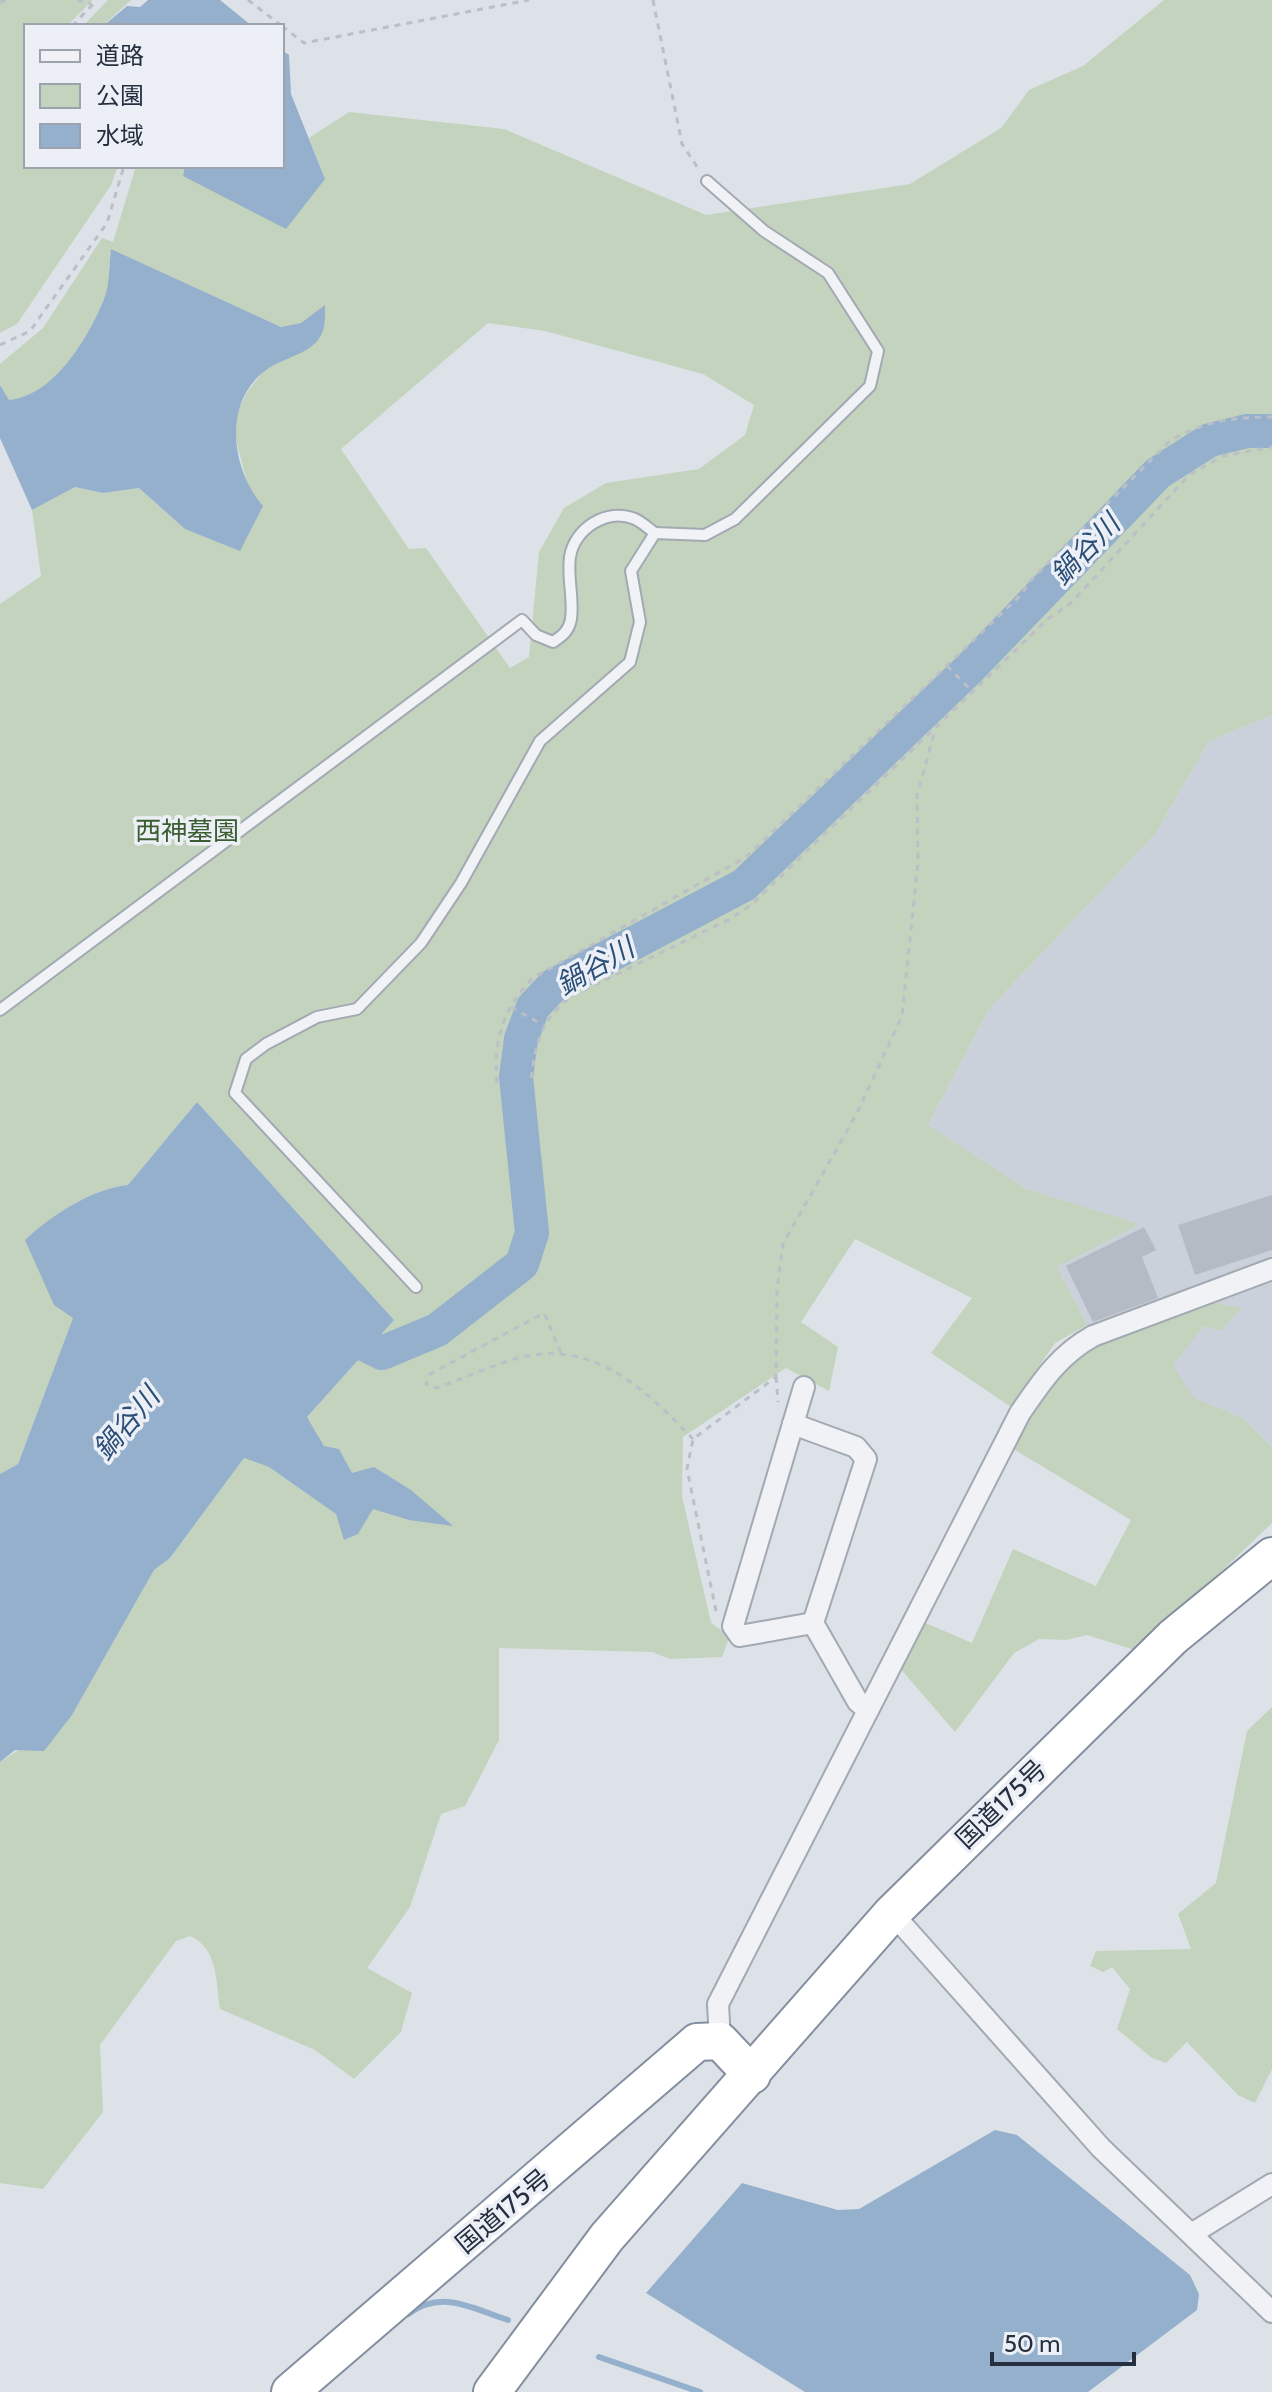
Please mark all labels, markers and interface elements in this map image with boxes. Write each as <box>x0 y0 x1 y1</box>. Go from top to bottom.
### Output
legend <box>24 24 284 168</box>
text: 道路 <box>96 41 144 70</box>
text: 公園 <box>96 81 144 110</box>
text: 水域 <box>96 121 144 150</box>
water label: 鍋谷川 <box>1044 505 1128 591</box>
park label: 西神墓園 <box>135 815 239 847</box>
water label: 鍋谷川 <box>550 929 642 1002</box>
water label: 鍋谷川 <box>86 1378 168 1466</box>
street label: 国道175号 <box>949 1753 1053 1855</box>
street label: 国道175号 <box>449 2162 557 2260</box>
scale bar <box>992 2316 1134 2366</box>
text: 50 m <box>1004 2329 1060 2358</box>

